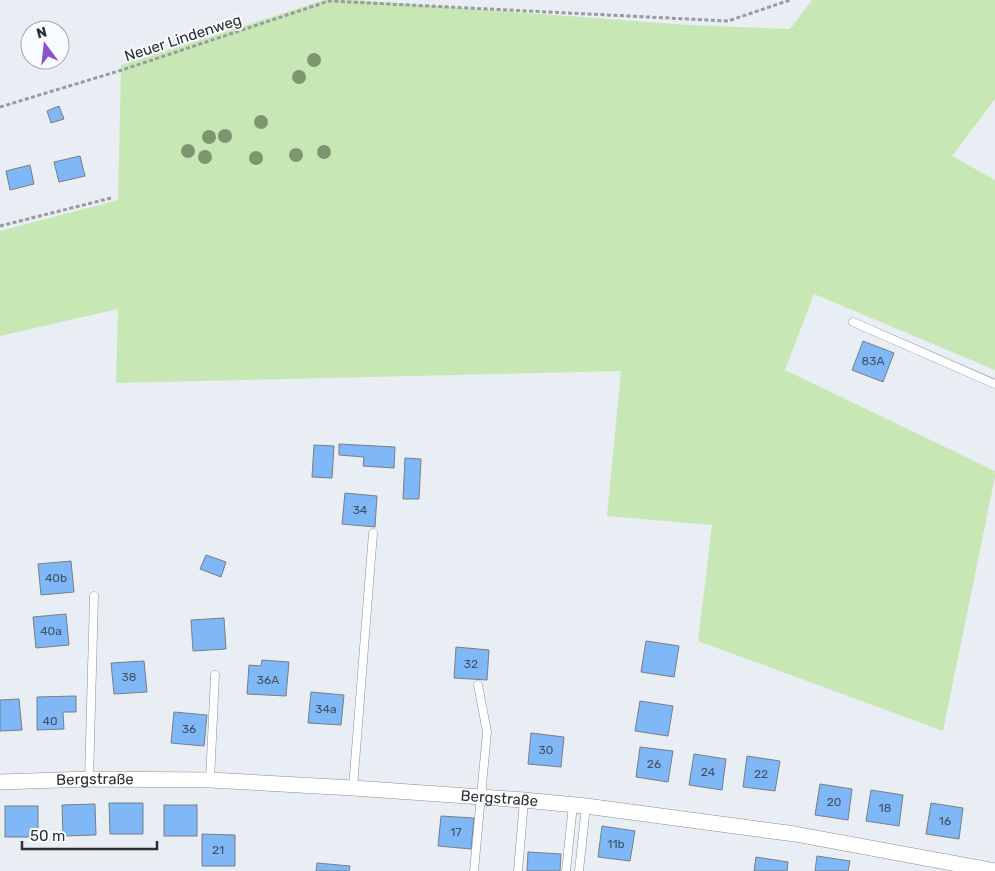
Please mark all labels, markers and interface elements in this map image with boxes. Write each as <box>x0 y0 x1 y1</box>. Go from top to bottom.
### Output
street label: Neuer Lindenweg <box>122 11 244 65</box>
north arrow <box>20 20 70 70</box>
text: N <box>35 23 49 42</box>
house number: 83A <box>862 354 884 368</box>
house number: 34 <box>353 503 368 517</box>
house number: 40b <box>45 571 67 585</box>
house number: 40a <box>40 624 62 638</box>
house number: 32 <box>464 657 478 671</box>
house number: 38 <box>122 670 136 684</box>
house number: 36A <box>257 673 279 687</box>
house number: 34a <box>315 702 337 716</box>
house number: 40 <box>42 714 58 728</box>
house number: 36 <box>182 722 196 736</box>
house number: 30 <box>539 743 553 757</box>
house number: 26 <box>647 757 661 771</box>
house number: 24 <box>701 765 716 779</box>
house number: 22 <box>754 767 768 781</box>
street label: Bergstraße <box>56 770 134 789</box>
street label: Bergstraße <box>460 787 539 810</box>
house number: 20 <box>827 795 841 809</box>
house number: 18 <box>879 801 891 815</box>
house number: 16 <box>939 814 951 828</box>
scale bar <box>22 818 158 850</box>
house number: 17 <box>450 825 462 839</box>
text: 50 m <box>30 827 65 845</box>
house number: 11b <box>607 837 625 851</box>
house number: 21 <box>212 843 224 857</box>

